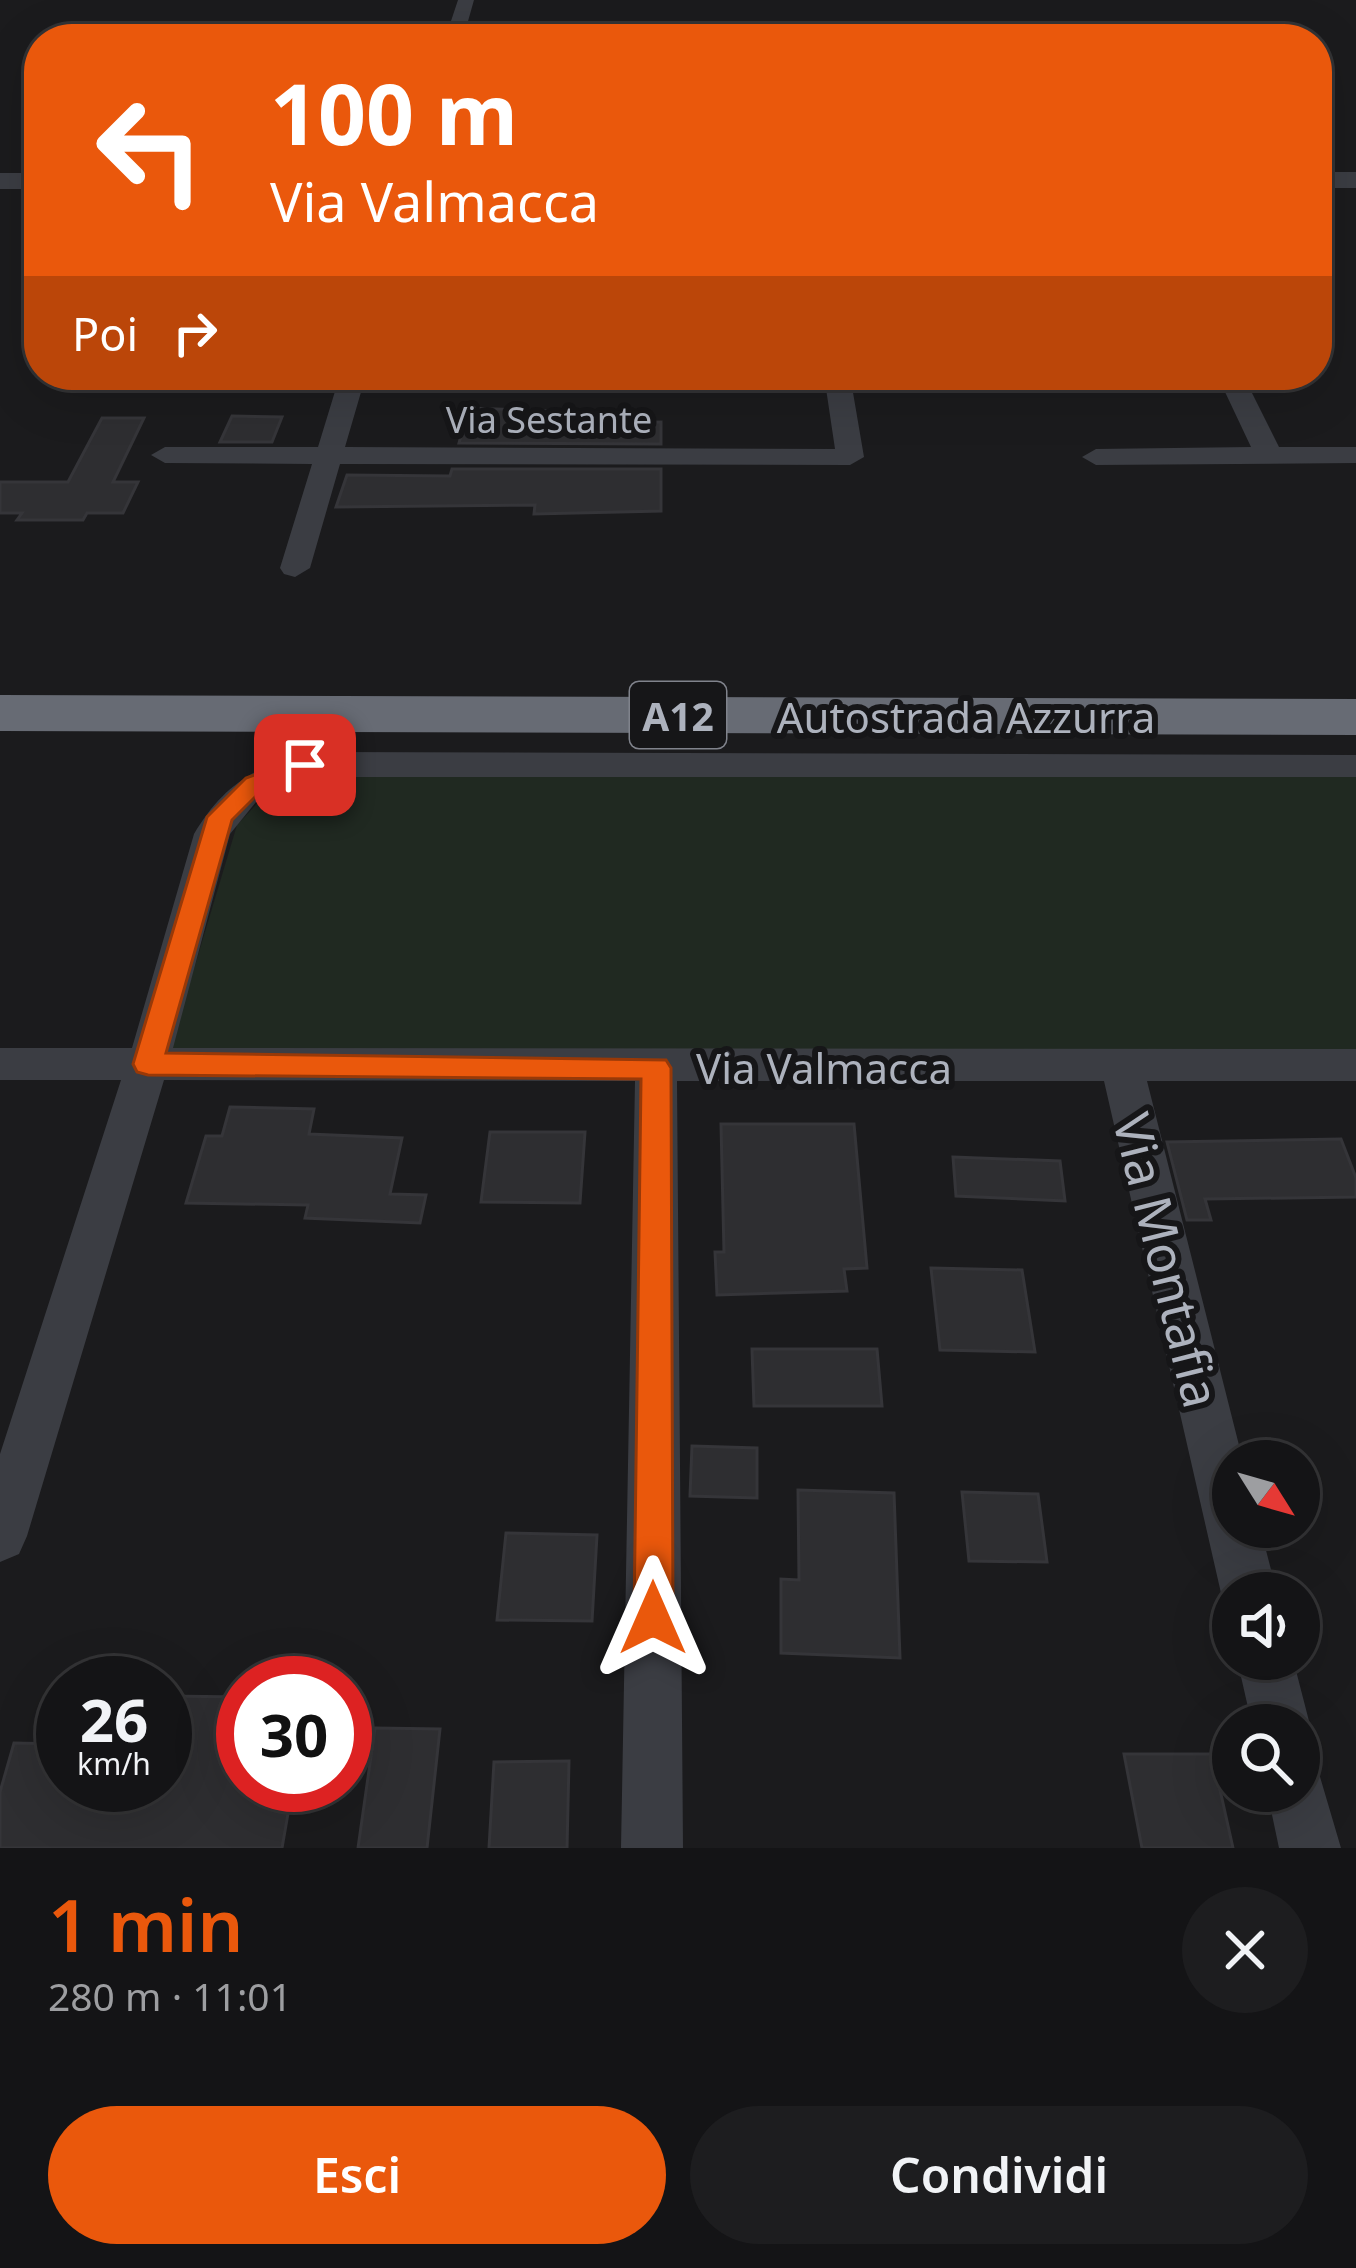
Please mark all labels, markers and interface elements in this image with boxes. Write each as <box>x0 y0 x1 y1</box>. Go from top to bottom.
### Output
text: 100 m <box>270 55 518 170</box>
icon: left <box>72 72 228 228</box>
text: Via Valmacca <box>270 164 599 238</box>
icon: right <box>162 300 228 366</box>
text: Poi <box>72 303 138 364</box>
street label: Via Sestante <box>446 395 652 444</box>
road number: A12 <box>630 682 726 748</box>
street label: Autostrada Azzurra <box>777 688 1155 745</box>
pin <box>254 714 356 816</box>
icon: arrive <box>272 732 338 798</box>
street label: Via Valmacca <box>696 1039 952 1096</box>
street label: Via Montafia <box>1098 1106 1238 1414</box>
north arrow <box>1212 1440 1320 1548</box>
map controls <box>1212 1440 1320 1812</box>
position arrow <box>590 1555 716 1681</box>
button: sound <box>1212 1572 1320 1680</box>
speed limit sign: 30 <box>216 1656 372 1812</box>
text: 26 <box>80 1678 148 1760</box>
button: search <box>1212 1704 1320 1812</box>
text: km/h <box>77 1743 151 1784</box>
text: 1 min <box>48 1875 243 1973</box>
button: close <box>1182 1887 1308 2013</box>
text: 280 m · 11:01 <box>48 1969 292 2022</box>
button: Esci <box>48 2106 666 2244</box>
button: Condividi <box>690 2106 1308 2244</box>

